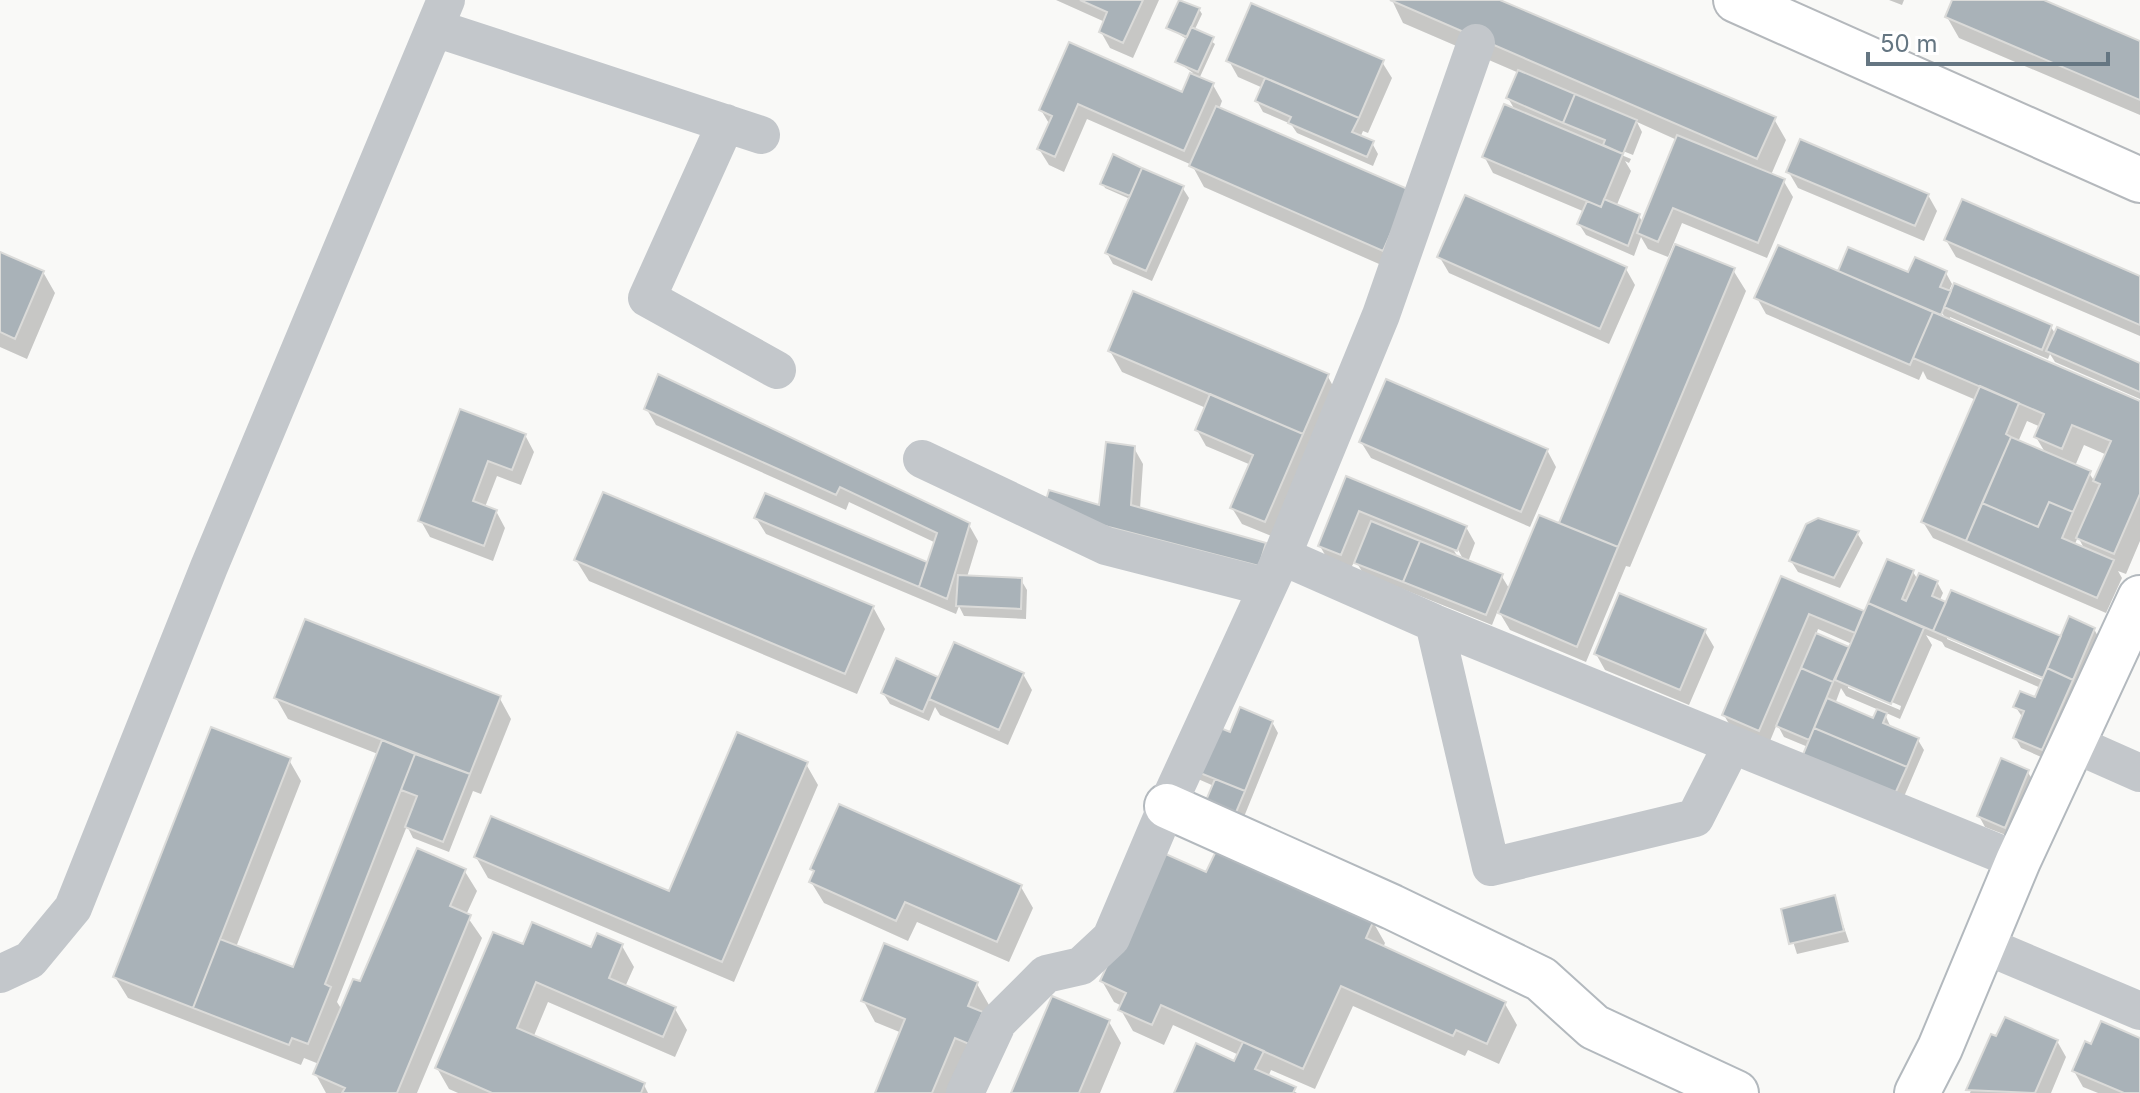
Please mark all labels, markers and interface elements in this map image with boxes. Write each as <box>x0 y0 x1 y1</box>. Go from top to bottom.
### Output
scale bar <box>1868 16 2108 66</box>
text: 50 m <box>1880 29 1938 58</box>

